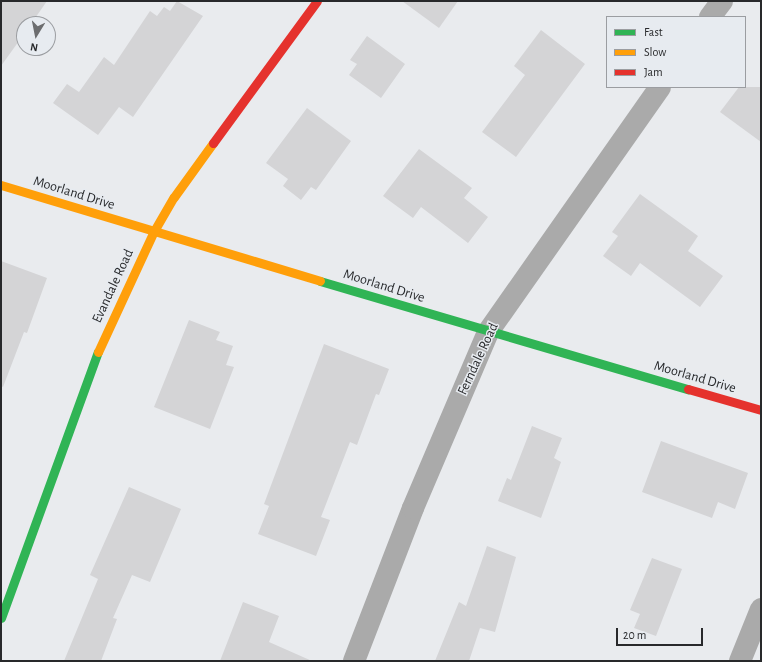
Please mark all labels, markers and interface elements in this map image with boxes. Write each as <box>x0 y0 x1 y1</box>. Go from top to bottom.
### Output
north arrow <box>16 16 56 56</box>
legend <box>606 16 746 88</box>
text: Fast <box>644 26 663 38</box>
text: N <box>29 41 39 53</box>
text: Slow <box>644 46 666 58</box>
text: Jam <box>644 66 663 78</box>
street label: Moorland Drive <box>31 173 117 213</box>
street label: Evandale Road <box>89 246 137 326</box>
street label: Moorland Drive <box>341 266 427 306</box>
street label: Ferndale Road <box>454 320 502 398</box>
street label: Moorland Drive <box>652 357 738 397</box>
scale bar <box>618 620 705 646</box>
text: 20 m <box>623 629 646 641</box>

